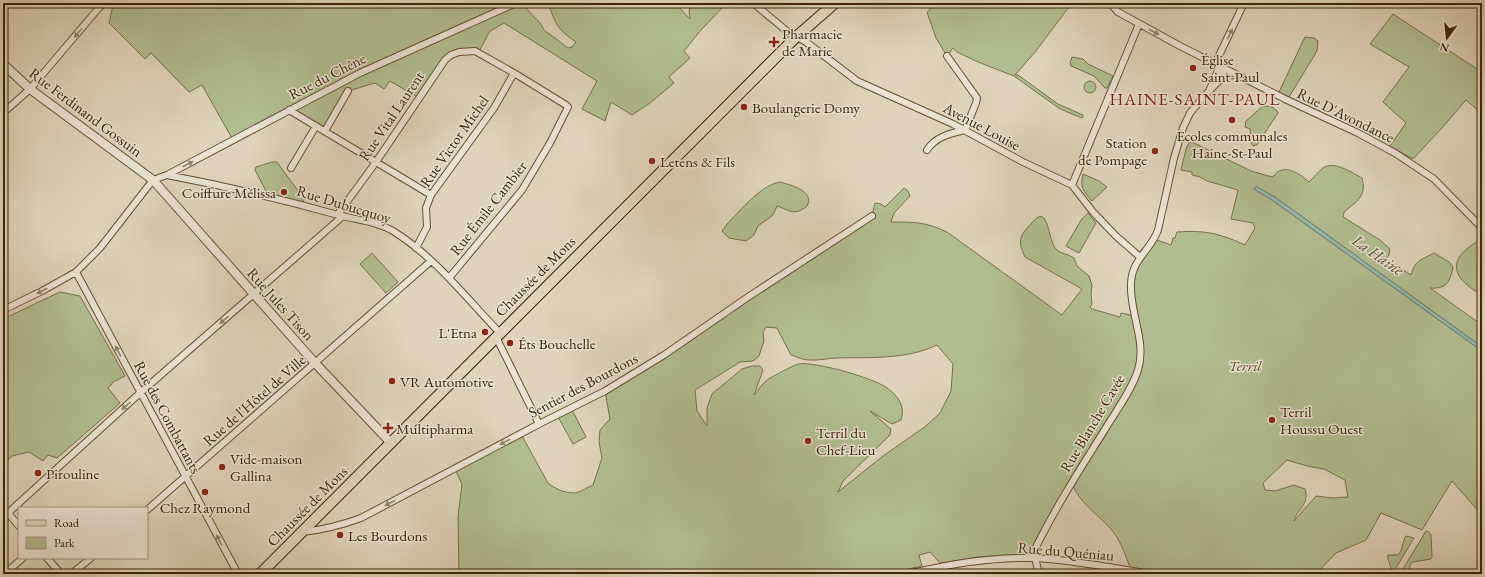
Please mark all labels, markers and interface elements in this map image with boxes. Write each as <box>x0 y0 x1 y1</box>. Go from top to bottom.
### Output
north arrow <box>1427 18 1467 58</box>
place label: Pharmacie de Marie <box>782 24 842 60</box>
one-way arrow <box>73 27 82 38</box>
one-way arrow <box>1227 28 1233 39</box>
one-way arrow <box>1148 29 1160 35</box>
marker: Pharmacie de Marie <box>769 37 779 47</box>
text: N <box>1438 40 1451 56</box>
street label: Rue du Chêne <box>285 48 369 104</box>
place label: Église Saint-Paul <box>1201 50 1260 86</box>
street label: Rue Ferdinand Gossuin <box>26 63 146 161</box>
marker: Église Saint-Paul <box>1188 63 1198 73</box>
street label: Rue Vital Laurent <box>354 67 428 165</box>
street label: Rue D'Avondance <box>1294 83 1398 147</box>
district label: HAINE-SAINT-PAUL <box>1109 88 1281 110</box>
street label: Rue Victor Michel <box>415 91 493 191</box>
street label: Avenue Louise <box>939 97 1024 154</box>
place label: Boulangerie Domy <box>752 98 860 117</box>
marker: Boulangerie Domy <box>739 102 749 112</box>
marker: Ecoles communales Haine-St-Paul <box>1227 115 1237 125</box>
place label: Ecoles communales Haine-St-Paul <box>1176 126 1288 162</box>
place label: Station de Pompage <box>1078 133 1147 169</box>
marker: Station de Pompage <box>1150 146 1160 156</box>
place label: Letens & Fils <box>660 152 735 171</box>
marker: Letens & Fils <box>647 156 657 166</box>
street label: Rue Émile Cambier <box>445 157 531 259</box>
one-way arrow <box>183 160 194 167</box>
street label: Rue Dubucquoy <box>295 181 394 227</box>
place label: Coiffure Mélissa <box>182 183 276 202</box>
marker: Coiffure Mélissa <box>279 187 289 197</box>
water label: La Haine <box>1347 229 1408 281</box>
street label: Chaussée de Mons <box>491 232 579 320</box>
street label: Rue Jules Tison <box>243 264 319 344</box>
one-way arrow <box>36 287 47 294</box>
one-way arrow <box>219 316 229 325</box>
place label: L'Etna <box>438 323 477 342</box>
marker: L'Etna <box>480 327 490 337</box>
place label: Éts Bouchelle <box>518 334 596 353</box>
marker: Éts Bouchelle <box>505 338 515 348</box>
one-way arrow <box>115 346 121 357</box>
street label: Sentier des Bourdons <box>525 348 641 422</box>
street label: Rue de l'Hôtel de Ville <box>199 350 309 450</box>
park label: Terril <box>1228 356 1262 375</box>
street label: Rue des Combattants <box>130 357 206 477</box>
street label: Rue Blanche Cavée <box>1055 371 1129 475</box>
place label: VR Automotive <box>400 372 494 391</box>
marker: VR Automotive <box>387 376 397 386</box>
one-way arrow <box>121 401 131 410</box>
place label: Terril Houssu Ouest <box>1280 402 1363 438</box>
marker: Terril Houssu Ouest <box>1267 415 1277 425</box>
place label: Multipharma <box>396 419 473 438</box>
marker: Multipharma <box>383 423 393 433</box>
place label: Terril du Chef-Lieu <box>816 423 875 459</box>
marker: Terril du Chef-Lieu <box>803 436 813 446</box>
one-way arrow <box>499 439 510 446</box>
place label: Vide-maison Gallina <box>230 449 303 485</box>
marker: Vide-maison Gallina <box>217 462 227 472</box>
street label: Chaussée de Mons <box>263 462 351 550</box>
place label: Pirouline <box>46 464 99 483</box>
marker: Pirouline <box>33 468 43 478</box>
marker: Chez Raymond <box>200 487 210 497</box>
place label: Chez Raymond <box>160 498 251 517</box>
one-way arrow <box>384 500 395 507</box>
legend <box>18 507 148 559</box>
text: Road <box>54 515 80 531</box>
place label: Les Bourdons <box>348 526 428 545</box>
marker: Les Bourdons <box>335 530 345 540</box>
one-way arrow <box>216 534 223 546</box>
text: Park <box>54 535 75 551</box>
street label: Rue du Quéniau <box>1017 537 1115 565</box>

